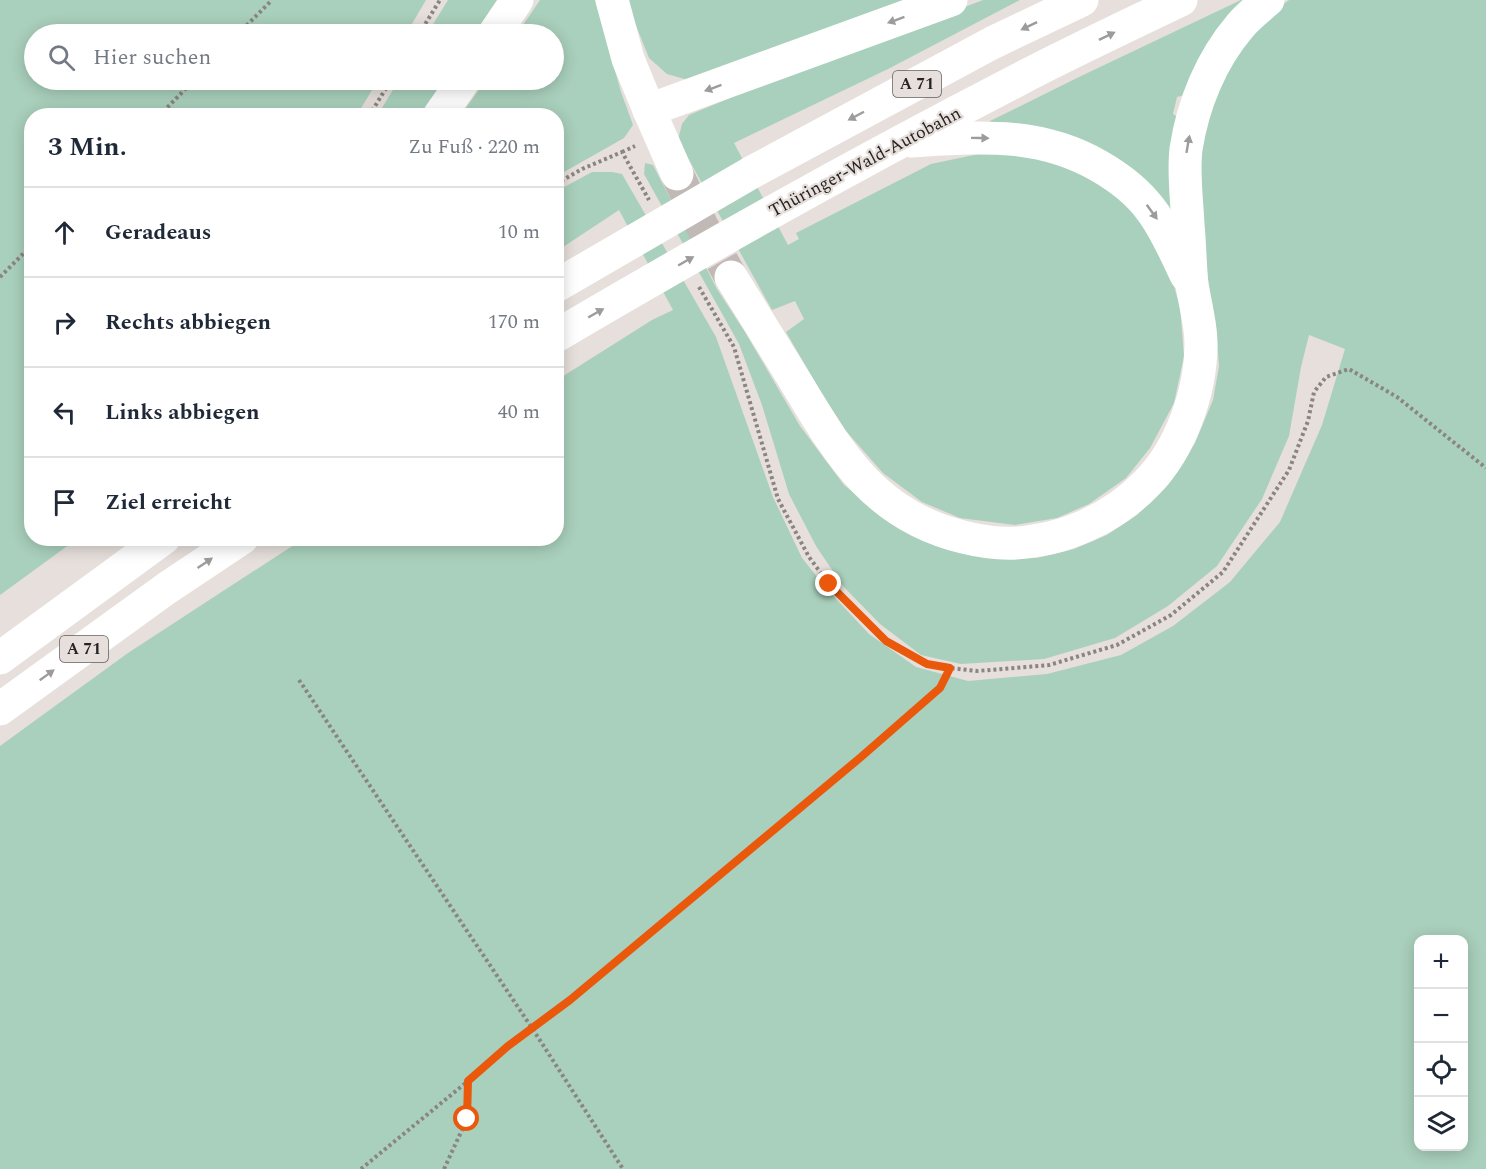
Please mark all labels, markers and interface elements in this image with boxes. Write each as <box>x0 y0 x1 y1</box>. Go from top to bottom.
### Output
one-way arrow <box>887 16 905 26</box>
one-way arrow <box>1020 21 1037 30</box>
search box <box>24 24 564 90</box>
one-way arrow <box>1098 32 1115 41</box>
icon: search <box>45 41 78 74</box>
text: Hier suchen <box>93 41 211 74</box>
road number: A 71 <box>893 71 941 97</box>
one-way arrow <box>704 83 722 93</box>
street label: Thüringer-Wald-Autobahn <box>764 100 966 224</box>
one-way arrow <box>848 111 865 121</box>
text: 3 Min. <box>48 127 127 167</box>
text: Zu Fuß · 220 m <box>408 132 540 162</box>
one-way arrow <box>970 133 989 143</box>
one-way arrow <box>1184 134 1193 153</box>
one-way arrow <box>1145 205 1157 220</box>
icon: ahead <box>48 216 81 249</box>
text: Geradeaus <box>105 216 211 249</box>
text: 10 m <box>498 217 540 247</box>
one-way arrow <box>677 256 694 266</box>
icon: right <box>48 306 81 339</box>
text: Rechts abbiegen <box>105 306 271 339</box>
text: 170 m <box>488 307 540 337</box>
one-way arrow <box>588 308 605 318</box>
icon: left <box>48 396 81 429</box>
text: Links abbiegen <box>105 396 260 429</box>
text: 40 m <box>498 397 540 427</box>
icon: arrive <box>48 486 81 519</box>
text: Ziel erreicht <box>105 486 232 519</box>
one-way arrow <box>196 558 213 569</box>
route end <box>815 570 841 596</box>
road number: A 71 <box>60 636 108 662</box>
one-way arrow <box>39 669 55 681</box>
map controls <box>1414 935 1468 1151</box>
button: + <box>1414 935 1468 989</box>
button: − <box>1414 989 1468 1043</box>
button: locate <box>1414 1043 1468 1097</box>
button: layers <box>1414 1097 1468 1151</box>
route start <box>453 1105 479 1131</box>

